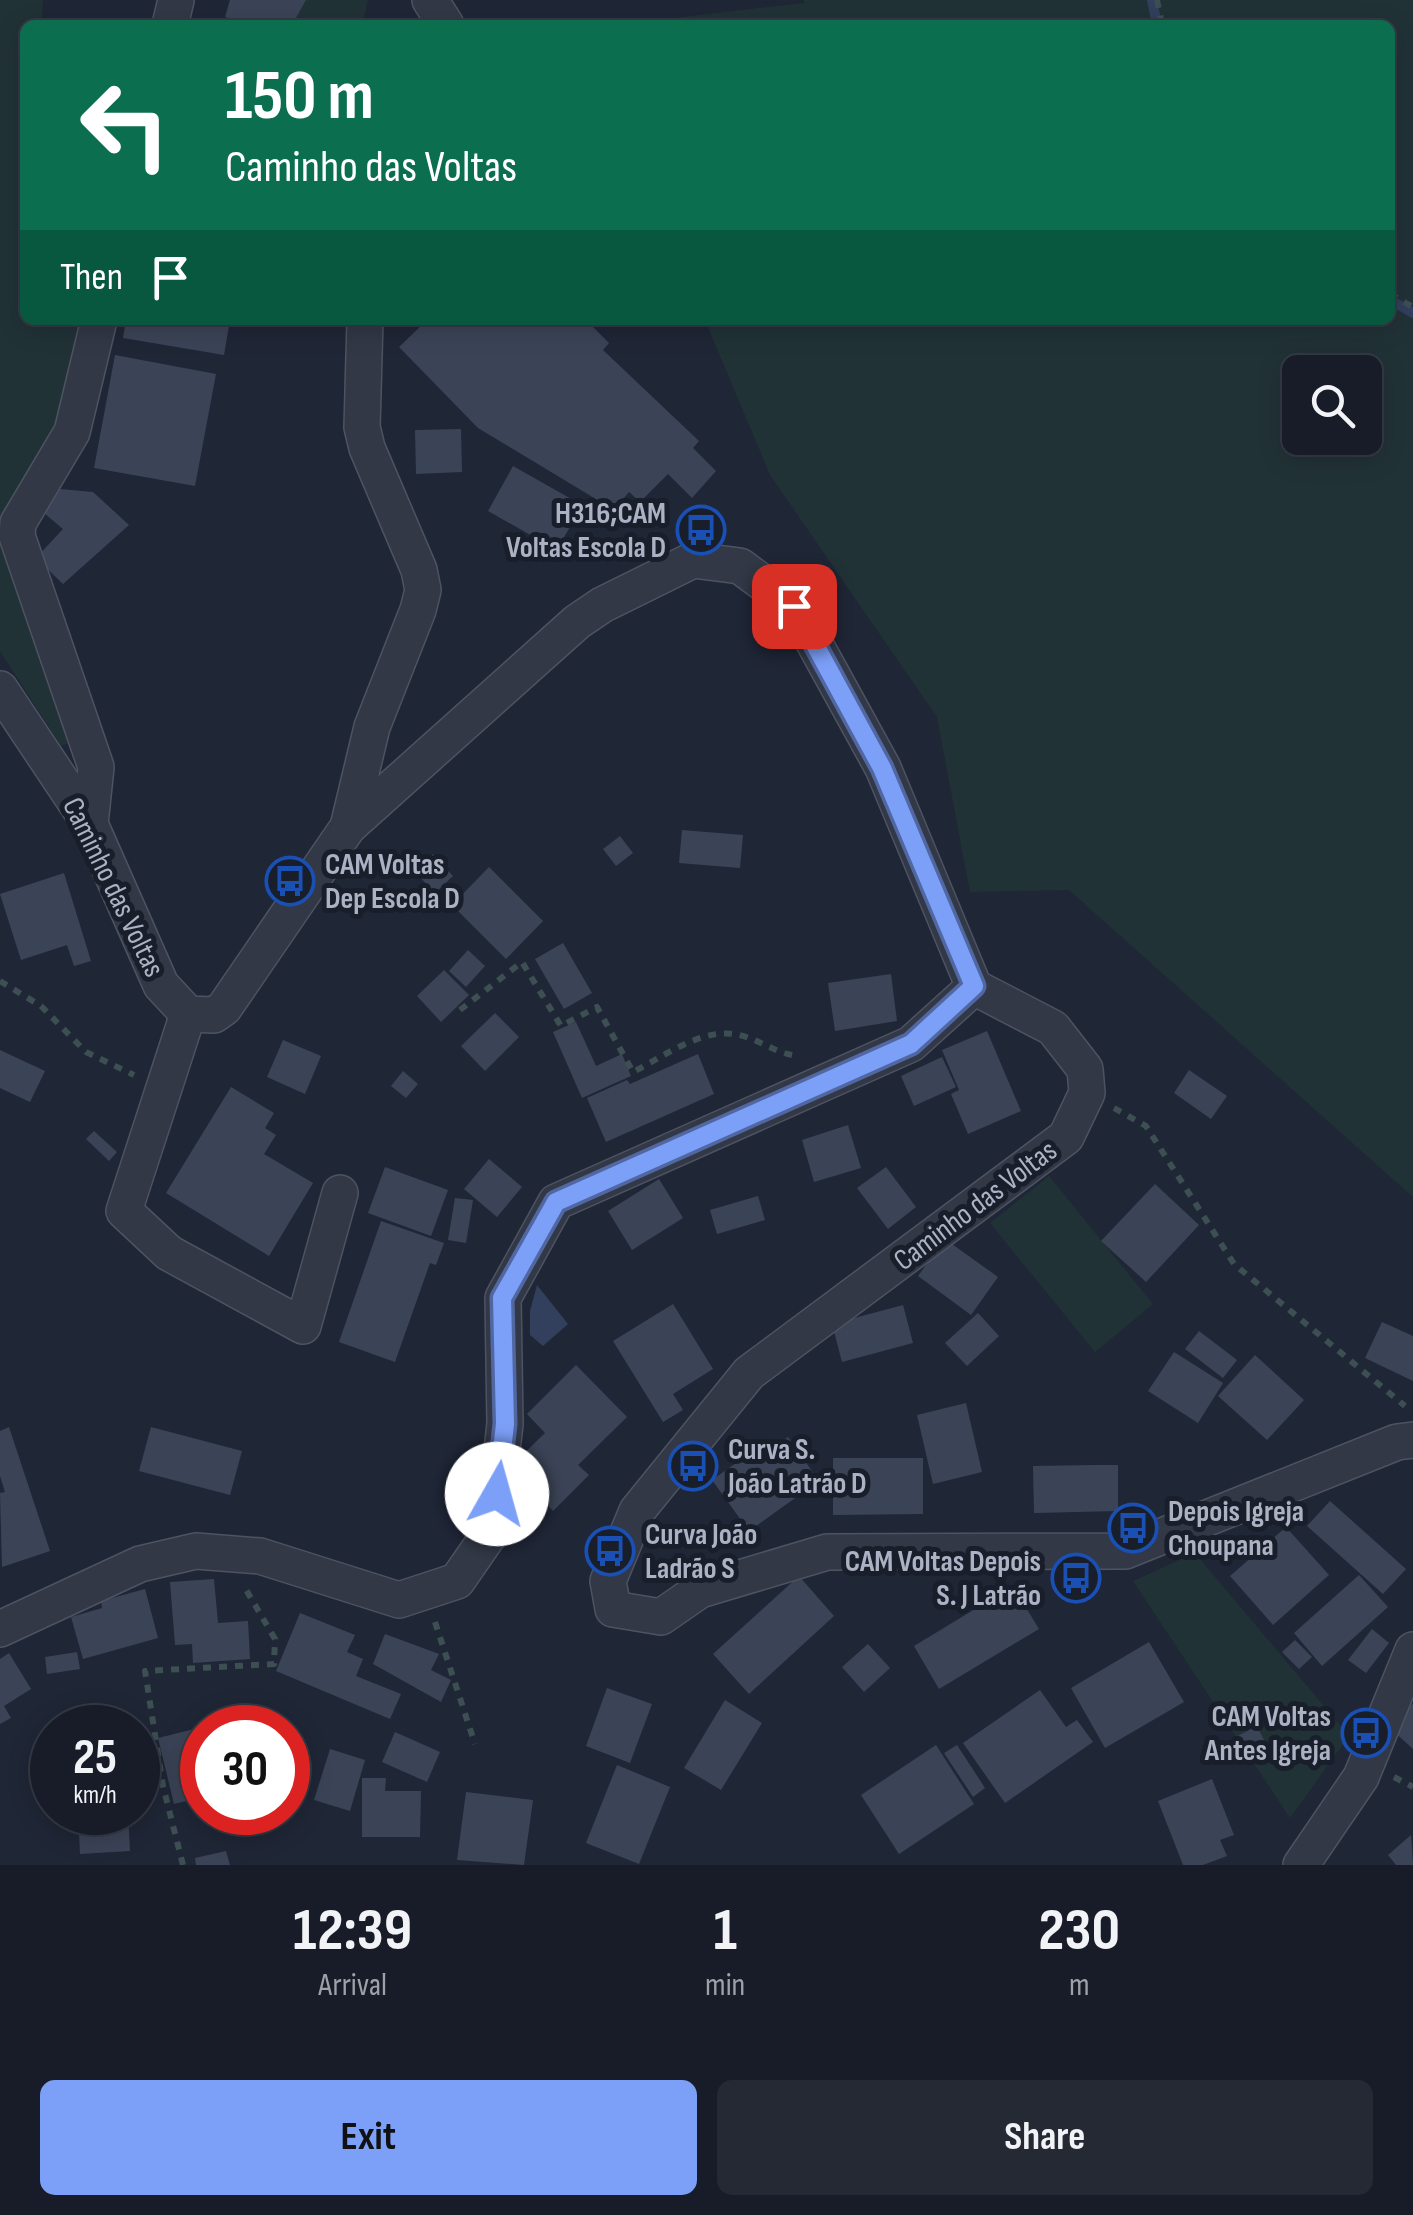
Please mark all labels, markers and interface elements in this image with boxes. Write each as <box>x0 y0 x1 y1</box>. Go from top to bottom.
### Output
text: 150 m <box>225 55 374 139</box>
icon: left <box>60 60 190 190</box>
text: Caminho das Voltas <box>225 140 517 195</box>
icon: arrive <box>143 250 198 305</box>
text: Then <box>60 255 123 300</box>
map controls <box>1282 355 1382 455</box>
button: search <box>1282 355 1382 455</box>
place label: H316;CAM Voltas Escola D <box>506 496 666 566</box>
bus stop icon: H316;CAM Voltas Escola D <box>675 504 727 556</box>
pin <box>752 564 837 649</box>
icon: arrive <box>767 579 822 634</box>
street label: Caminho das Voltas <box>54 792 172 983</box>
place label: CAM Voltas Dep Escola D <box>325 847 460 917</box>
bus stop icon: CAM Voltas Dep Escola D <box>264 855 316 907</box>
street label: Caminho das Voltas <box>887 1133 1064 1279</box>
place label: Curva S. João Latrão D <box>727 1432 866 1502</box>
bus stop icon: Curva S. João Latrão D <box>667 1440 719 1492</box>
position arrow <box>445 1442 549 1546</box>
place label: Depois Igreja Choupana <box>1168 1494 1304 1564</box>
bus stop icon: Depois Igreja Choupana <box>1107 1502 1159 1554</box>
place label: Curva João Ladrão S <box>645 1517 757 1587</box>
bus stop icon: Curva João Ladrão S <box>584 1525 636 1577</box>
place label: CAM Voltas Depois S. J Latrão <box>845 1544 1041 1614</box>
bus stop icon: CAM Voltas Depois S. J Latrão <box>1050 1552 1102 1604</box>
place label: CAM Voltas Antes Igreja <box>1204 1699 1331 1769</box>
speed limit sign: 30 <box>180 1705 310 1835</box>
bus stop icon: CAM Voltas Antes Igreja <box>1340 1707 1392 1759</box>
text: 25 <box>73 1728 117 1788</box>
text: km/h <box>73 1780 117 1811</box>
text: 12:39 <box>293 1895 412 1967</box>
text: 1 <box>713 1895 737 1967</box>
text: 230 <box>1038 1895 1120 1967</box>
text: Arrival <box>318 1966 387 2005</box>
text: min <box>705 1966 745 2005</box>
text: m <box>1069 1966 1089 2005</box>
button: Exit <box>40 2080 697 2195</box>
button: Share <box>717 2080 1373 2195</box>

